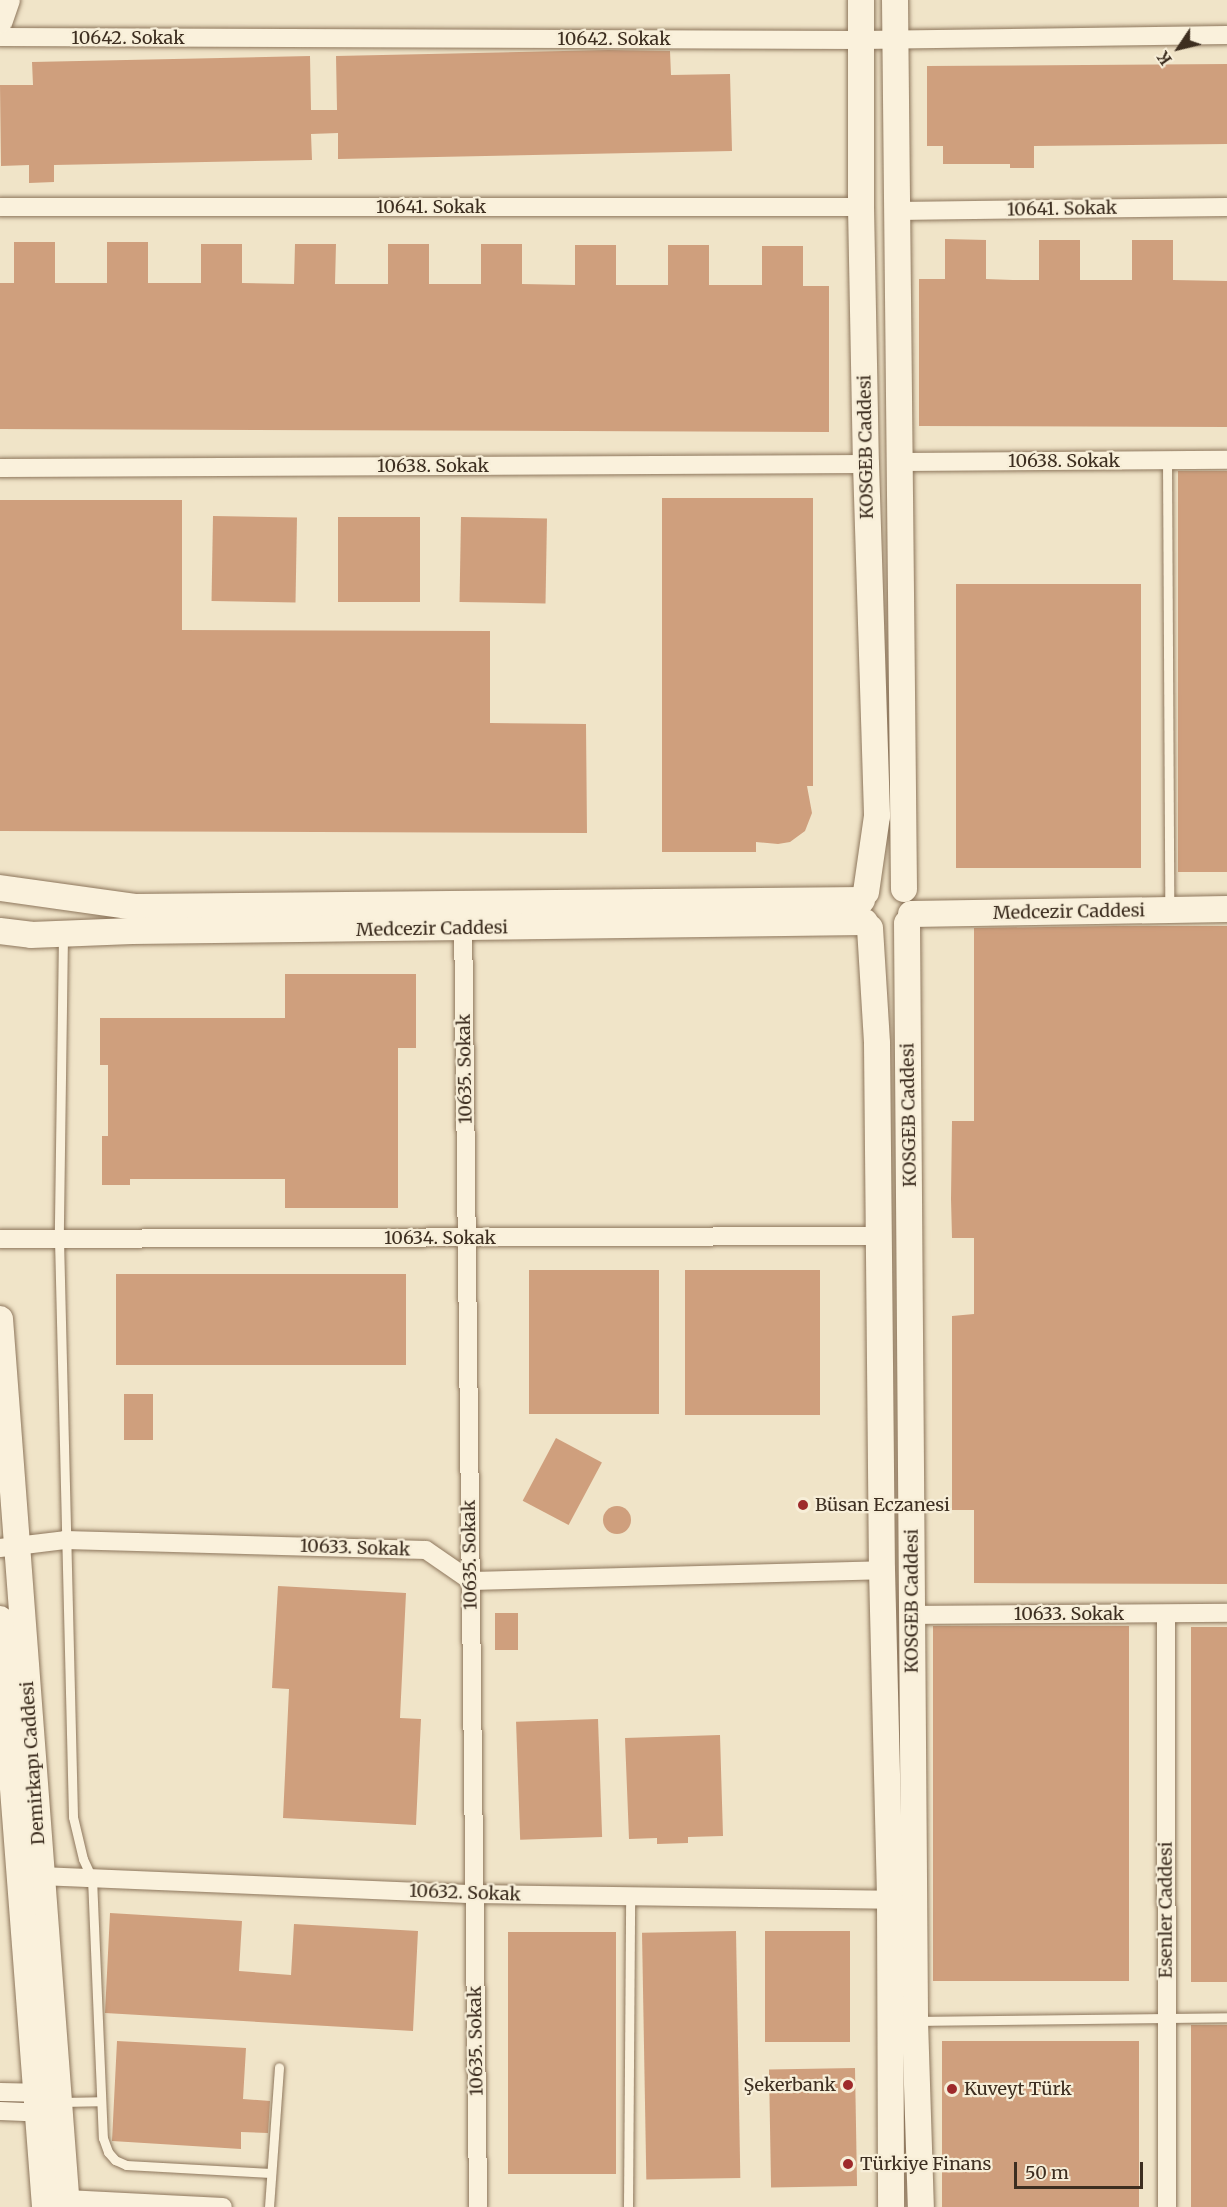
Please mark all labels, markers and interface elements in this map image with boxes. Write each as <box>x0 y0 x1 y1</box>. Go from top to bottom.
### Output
north arrow <box>1149 18 1209 78</box>
street label: 10642. Sokak <box>71 27 185 49</box>
street label: 10642. Sokak <box>557 28 671 50</box>
text: K <box>1153 48 1176 69</box>
street label: 10641. Sokak <box>376 196 486 218</box>
street label: 10641. Sokak <box>1007 197 1117 221</box>
street label: KOSGEB Caddesi <box>854 375 878 519</box>
street label: 10638. Sokak <box>1008 450 1120 472</box>
street label: 10638. Sokak <box>377 455 489 477</box>
street label: Medcezir Caddesi <box>993 900 1145 924</box>
street label: Medcezir Caddesi <box>356 917 508 941</box>
street label: 10635. Sokak <box>453 1014 477 1124</box>
street label: KOSGEB Caddesi <box>897 1043 921 1187</box>
street label: 10634. Sokak <box>384 1227 496 1249</box>
place label: Büsan Eczanesi <box>815 1494 950 1516</box>
marker: Büsan Eczanesi <box>796 1498 810 1512</box>
street label: 10635. Sokak <box>458 1500 482 1610</box>
street label: KOSGEB Caddesi <box>901 1529 923 1673</box>
street label: 10633. Sokak <box>299 1535 411 1561</box>
street label: 10633. Sokak <box>1014 1603 1124 1625</box>
street label: Demirkapı Caddesi <box>16 1680 50 1846</box>
street label: Esenler Caddesi <box>1155 1842 1177 1978</box>
street label: 10632. Sokak <box>409 1880 521 1906</box>
street label: 10635. Sokak <box>464 1986 488 2096</box>
place label: Şekerbank <box>744 2074 836 2096</box>
marker: Şekerbank <box>841 2078 855 2092</box>
place label: Kuveyt Türk <box>964 2078 1072 2100</box>
marker: Kuveyt Türk <box>945 2082 959 2096</box>
scale bar <box>1017 2150 1146 2188</box>
place label: Türkiye Finans <box>860 2153 991 2175</box>
marker: Türkiye Finans <box>841 2157 855 2171</box>
text: 50 m <box>1025 2161 1069 2184</box>

